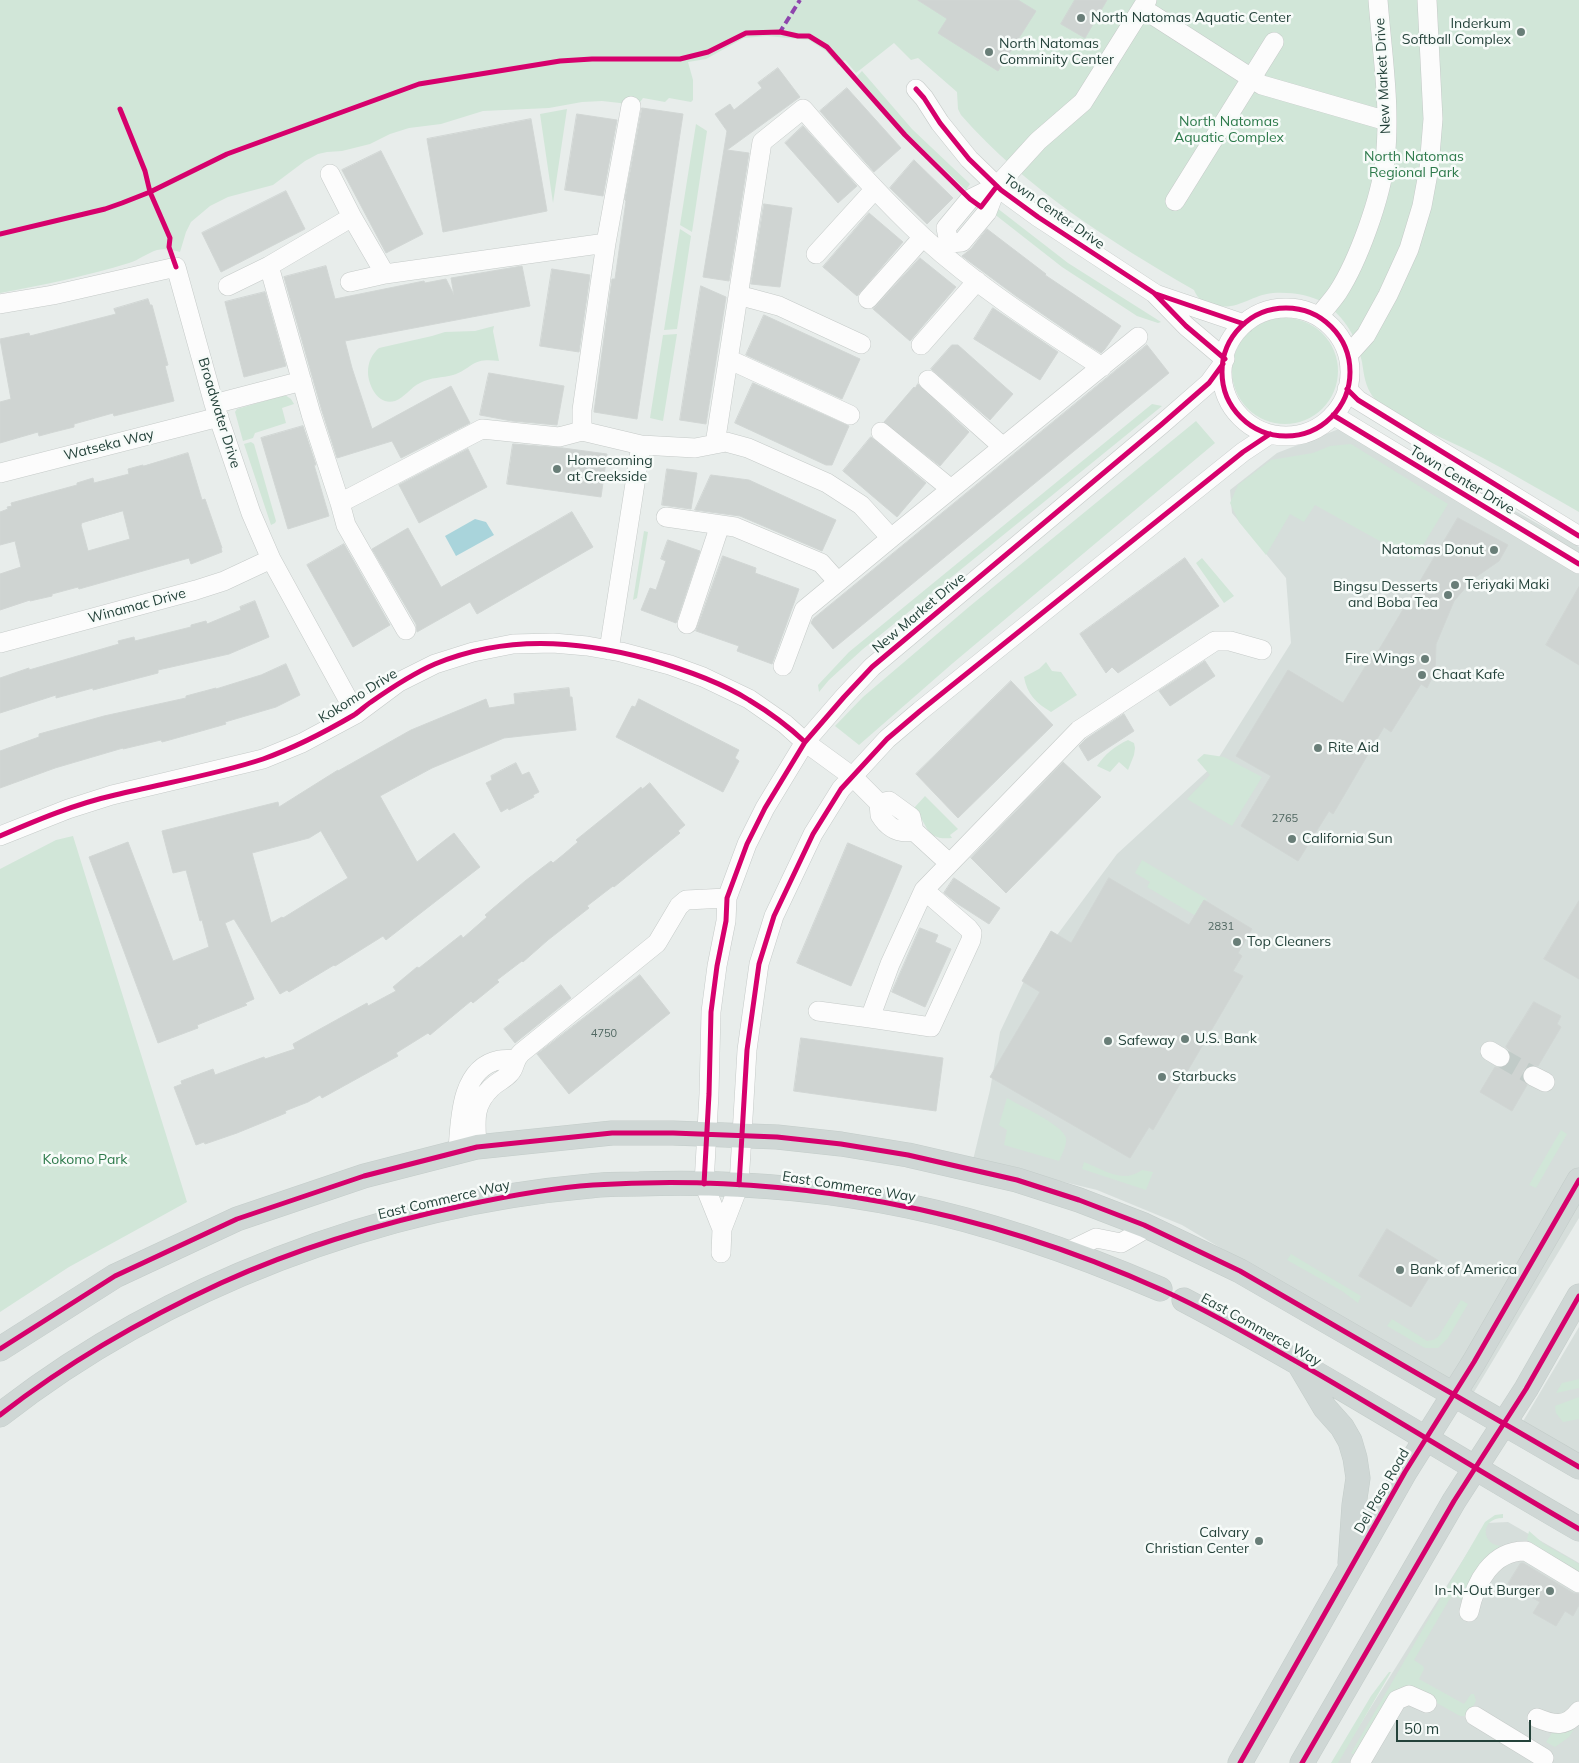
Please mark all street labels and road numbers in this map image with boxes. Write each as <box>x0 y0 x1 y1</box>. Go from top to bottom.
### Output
street label: New Market Drive <box>1372 17 1394 135</box>
street label: Town Center Drive <box>1000 171 1108 253</box>
street label: Broadwater Drive <box>194 356 244 470</box>
street label: Watseka Way <box>62 426 156 464</box>
street label: Town Center Drive <box>1407 442 1517 518</box>
street label: New Market Drive <box>869 569 969 657</box>
street label: Winamac Drive <box>86 585 188 627</box>
street label: Kokomo Drive <box>316 665 400 727</box>
street label: East Commerce Way <box>781 1168 917 1206</box>
street label: East Commerce Way <box>376 1177 512 1223</box>
street label: East Commerce Way <box>1198 1290 1324 1370</box>
street label: Del Paso Road <box>1351 1446 1413 1536</box>

